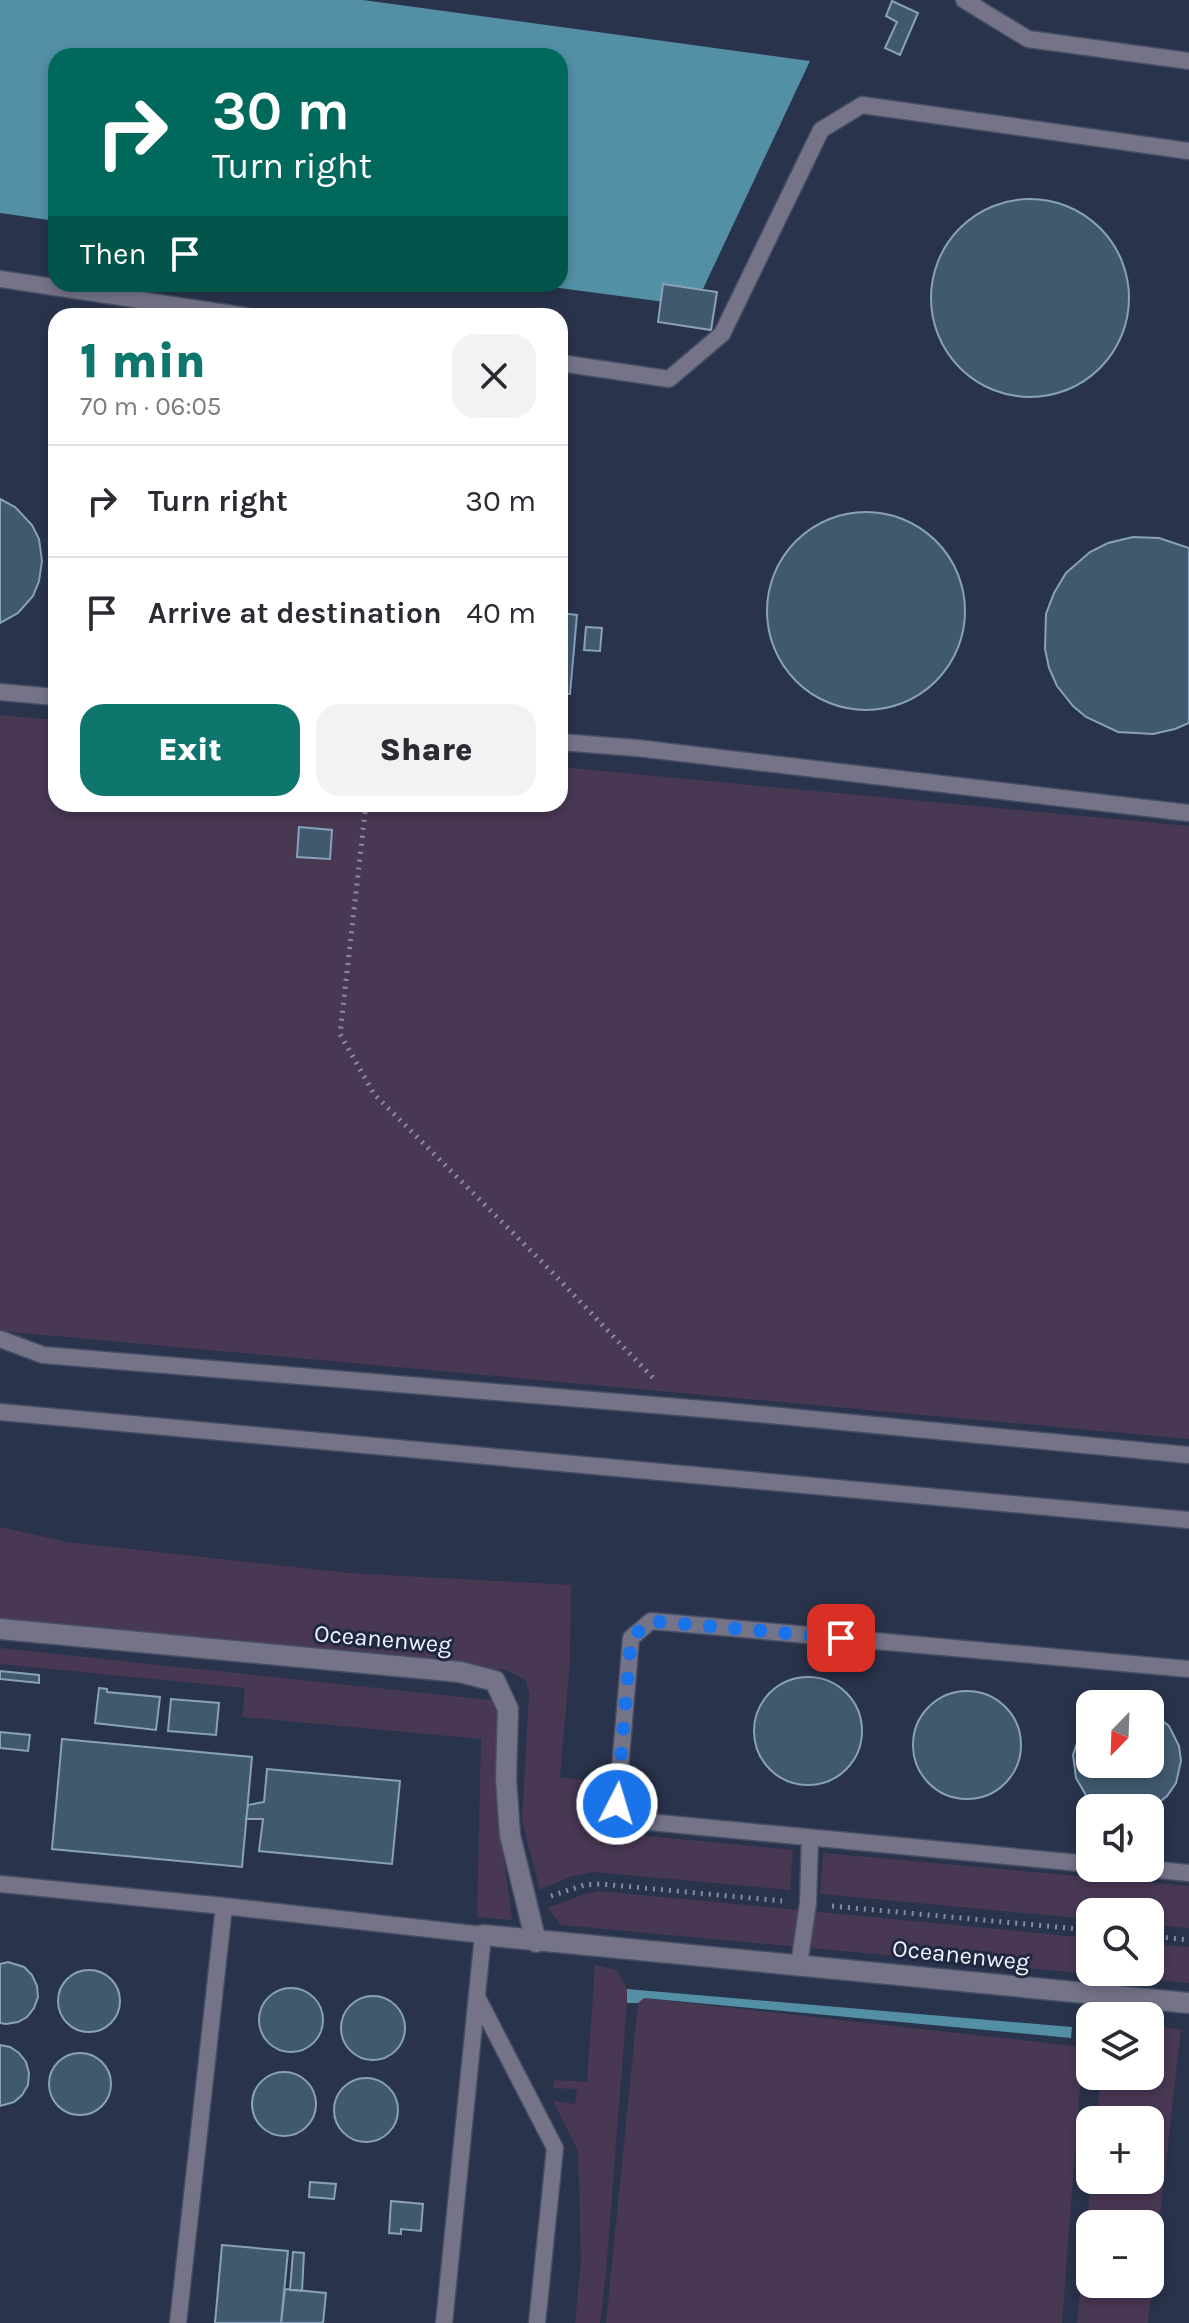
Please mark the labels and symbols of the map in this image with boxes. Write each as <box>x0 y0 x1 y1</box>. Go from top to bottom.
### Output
pin <box>807 1604 875 1672</box>
street label: Oceanenweg <box>313 1619 453 1659</box>
north arrow <box>1076 1690 1164 1778</box>
position arrow <box>575 1762 659 1846</box>
street label: Oceanenweg <box>891 1934 1032 1976</box>

